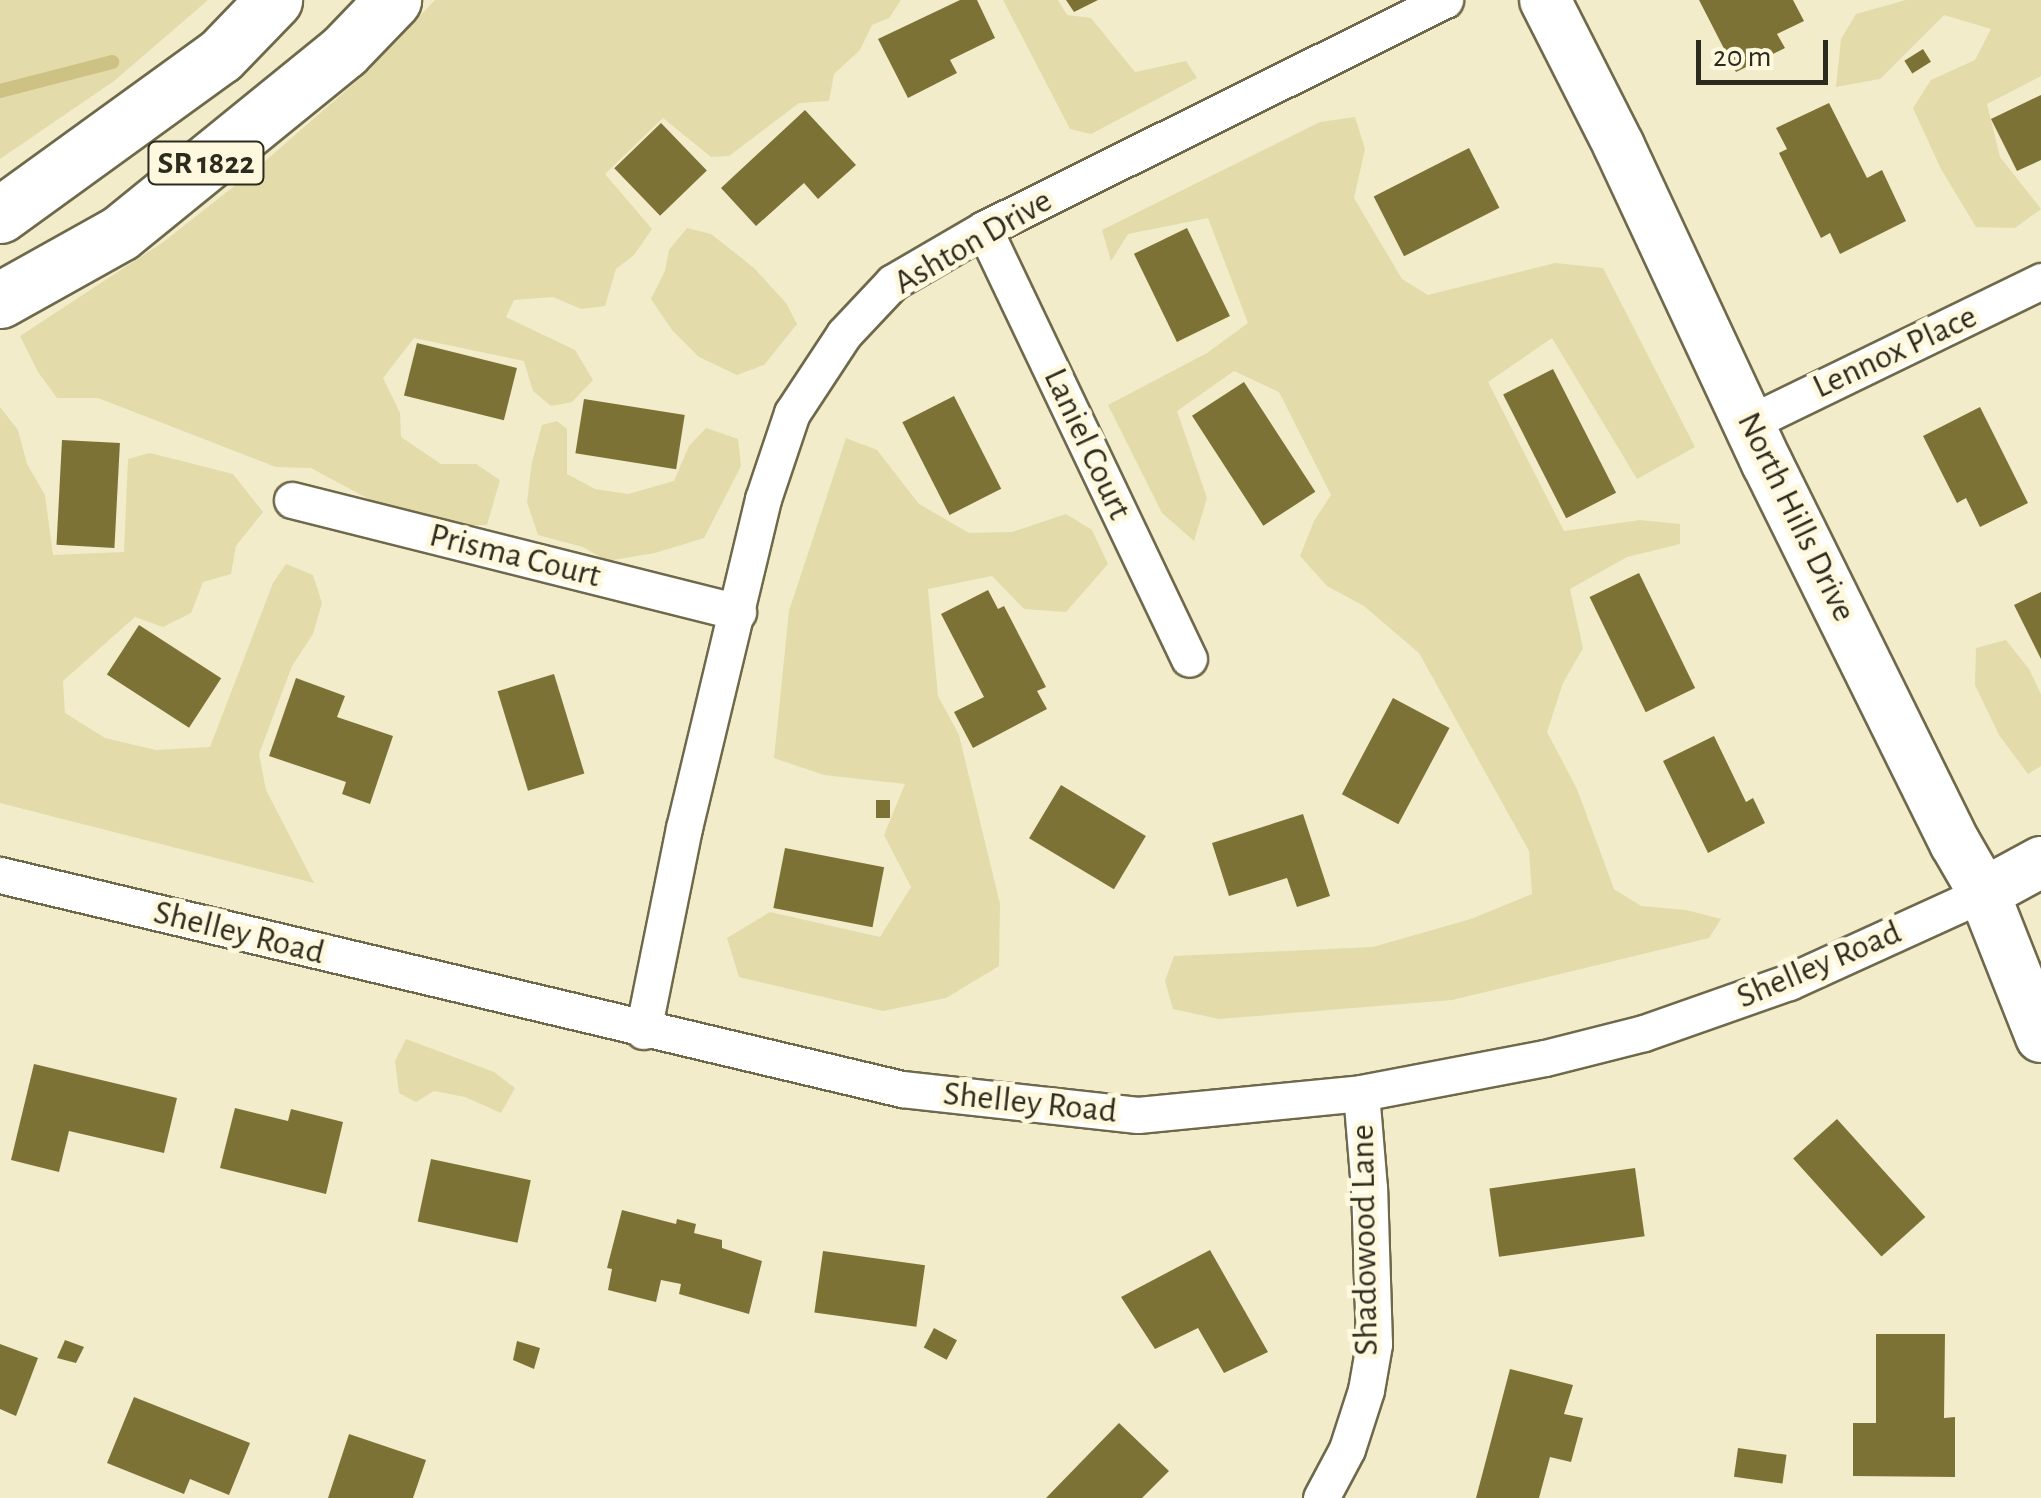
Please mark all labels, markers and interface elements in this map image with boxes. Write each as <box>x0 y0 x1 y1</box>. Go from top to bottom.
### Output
scale bar <box>1701 20 1834 82</box>
text: 20 m <box>1713 42 1771 72</box>
road number: SR 1822 <box>146 136 266 190</box>
street label: Ashton Drive <box>886 180 1060 304</box>
street label: Lennox Place <box>1806 296 1984 408</box>
street label: Laniel Court <box>1034 362 1140 526</box>
street label: North Hills Drive <box>1727 405 1865 629</box>
street label: Prisma Court <box>425 514 605 598</box>
street label: Shelley Road <box>149 892 329 974</box>
street label: Shelley Road <box>1731 912 1907 1018</box>
street label: Shelley Road <box>941 1073 1119 1133</box>
street label: Shadowood Lane <box>1342 1124 1388 1356</box>

